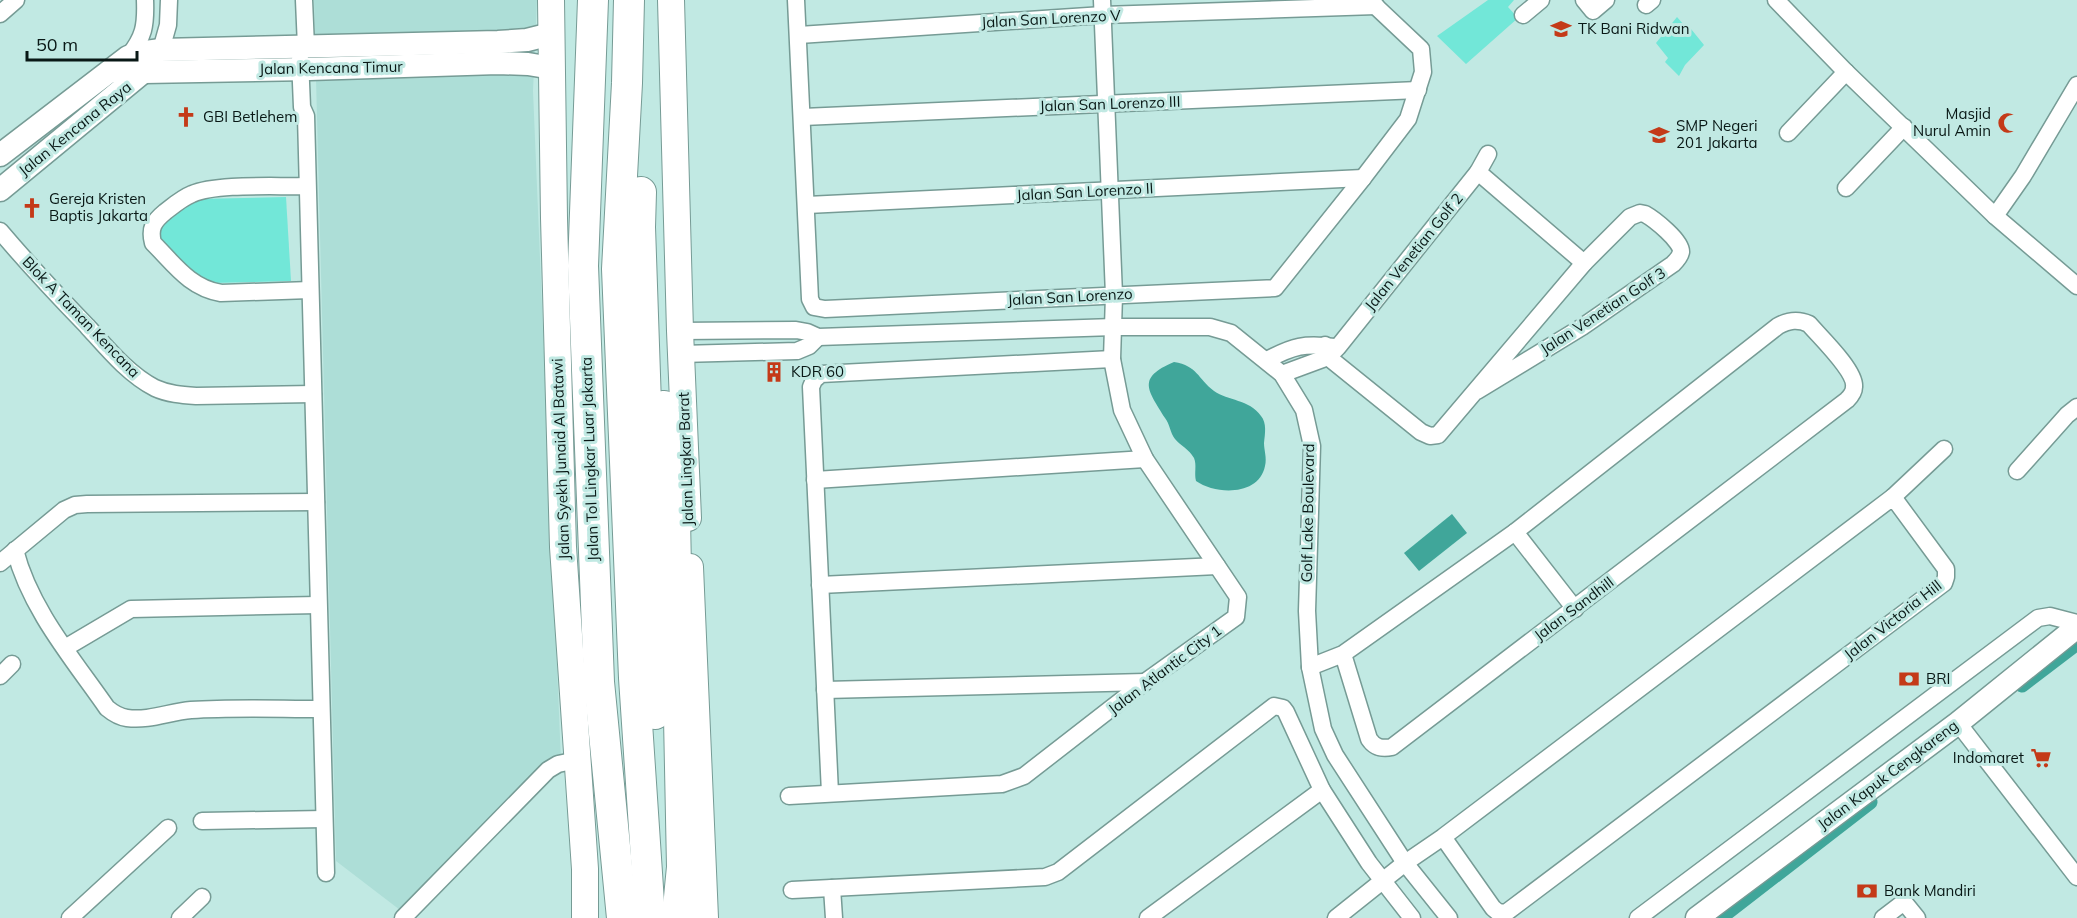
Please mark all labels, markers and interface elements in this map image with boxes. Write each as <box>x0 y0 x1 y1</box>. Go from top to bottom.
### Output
street label: Jalan San Lorenzo V <box>981 5 1122 32</box>
school or university icon: TK Bani Ridwan <box>1549 17 1573 41</box>
place label: TK Bani Ridwan <box>1578 19 1690 38</box>
scale bar <box>27 24 136 62</box>
text: 50 m <box>36 33 78 56</box>
street label: Jalan Kencana Timur <box>259 57 403 78</box>
street label: Jalan Kencana Raya <box>14 77 135 180</box>
street label: Jalan San Lorenzo III <box>1039 92 1181 115</box>
place label: Masjid Nurul Amin <box>1913 104 1991 140</box>
church icon: GBI Betlehem <box>174 105 198 129</box>
place label: GBI Betlehem <box>203 107 297 126</box>
mosque icon: Masjid Nurul Amin <box>1996 111 2020 135</box>
place label: SMP Negeri 201 Jakarta <box>1676 116 1758 152</box>
school or university icon: SMP Negeri 201 Jakarta <box>1647 123 1671 147</box>
street label: Jalan San Lorenzo II <box>1016 178 1154 205</box>
place label: Gereja Kristen Baptis Jakarta <box>49 189 148 225</box>
street label: Jalan Venetian Golf 2 <box>1360 189 1467 314</box>
church icon: Gereja Kristen Baptis Jakarta <box>20 196 44 220</box>
street label: Blok A Taman Kencana <box>19 252 144 381</box>
street label: Jalan Venetian Golf 3 <box>1537 263 1669 358</box>
street label: Jalan San Lorenzo <box>1007 284 1133 309</box>
street label: Jalan Tol Lingkar Luar Jakarta <box>576 357 603 562</box>
street label: Jalan Syekh Junaid Al Batawi <box>547 358 574 560</box>
building icon: KDR 60 <box>762 360 786 384</box>
place label: KDR 60 <box>791 362 844 381</box>
street label: Jalan Lingkar Barat <box>674 392 697 526</box>
street label: Golf Lake Boulevard <box>1297 443 1318 583</box>
street label: Jalan Sandhill <box>1530 572 1617 645</box>
street label: Jalan Victoria Hill <box>1840 576 1945 664</box>
street label: Jalan Atlantic City 1 <box>1104 621 1225 718</box>
bank icon: BRI <box>1897 667 1921 691</box>
place label: BRI <box>1926 669 1950 688</box>
street label: Jalan Kapuk Cengkareng <box>1814 716 1962 834</box>
supermarket icon: Indomaret <box>2029 746 2053 770</box>
place label: Indomaret <box>1953 748 2024 767</box>
bank icon: Bank Mandiri <box>1855 879 1879 903</box>
place label: Bank Mandiri <box>1884 881 1976 900</box>

